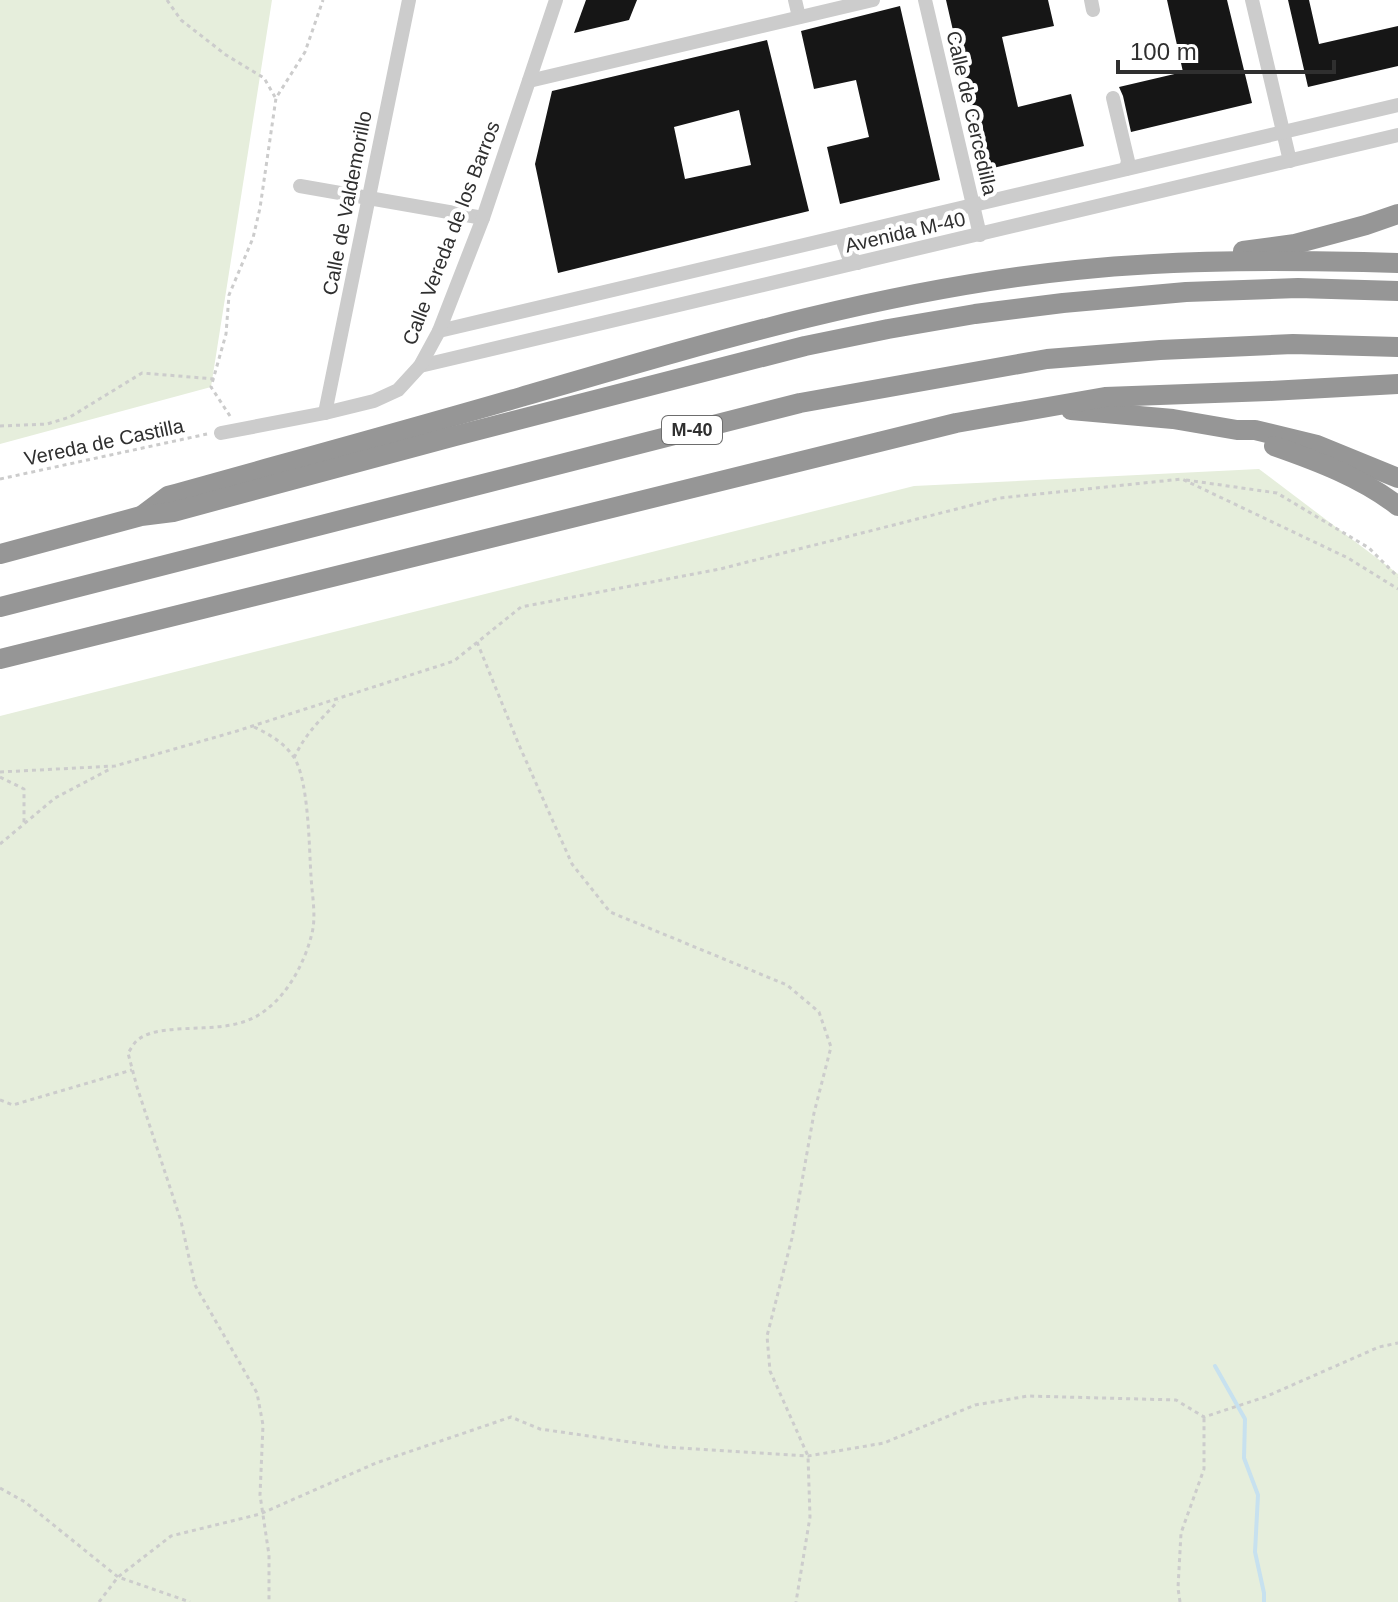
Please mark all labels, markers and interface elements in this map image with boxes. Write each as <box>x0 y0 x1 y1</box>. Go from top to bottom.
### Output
scale bar <box>1118 24 1334 74</box>
street label: Calle de Cercedilla <box>942 29 1002 198</box>
text: 100 m <box>1130 38 1197 65</box>
street label: Calle de Valdemorillo <box>318 109 376 297</box>
street label: Calle Vereda de los Barros <box>398 118 504 348</box>
street label: Avenida M-40 <box>843 207 967 257</box>
street label: Vereda de Castilla <box>22 414 187 470</box>
road number: M-40 <box>662 416 722 444</box>

